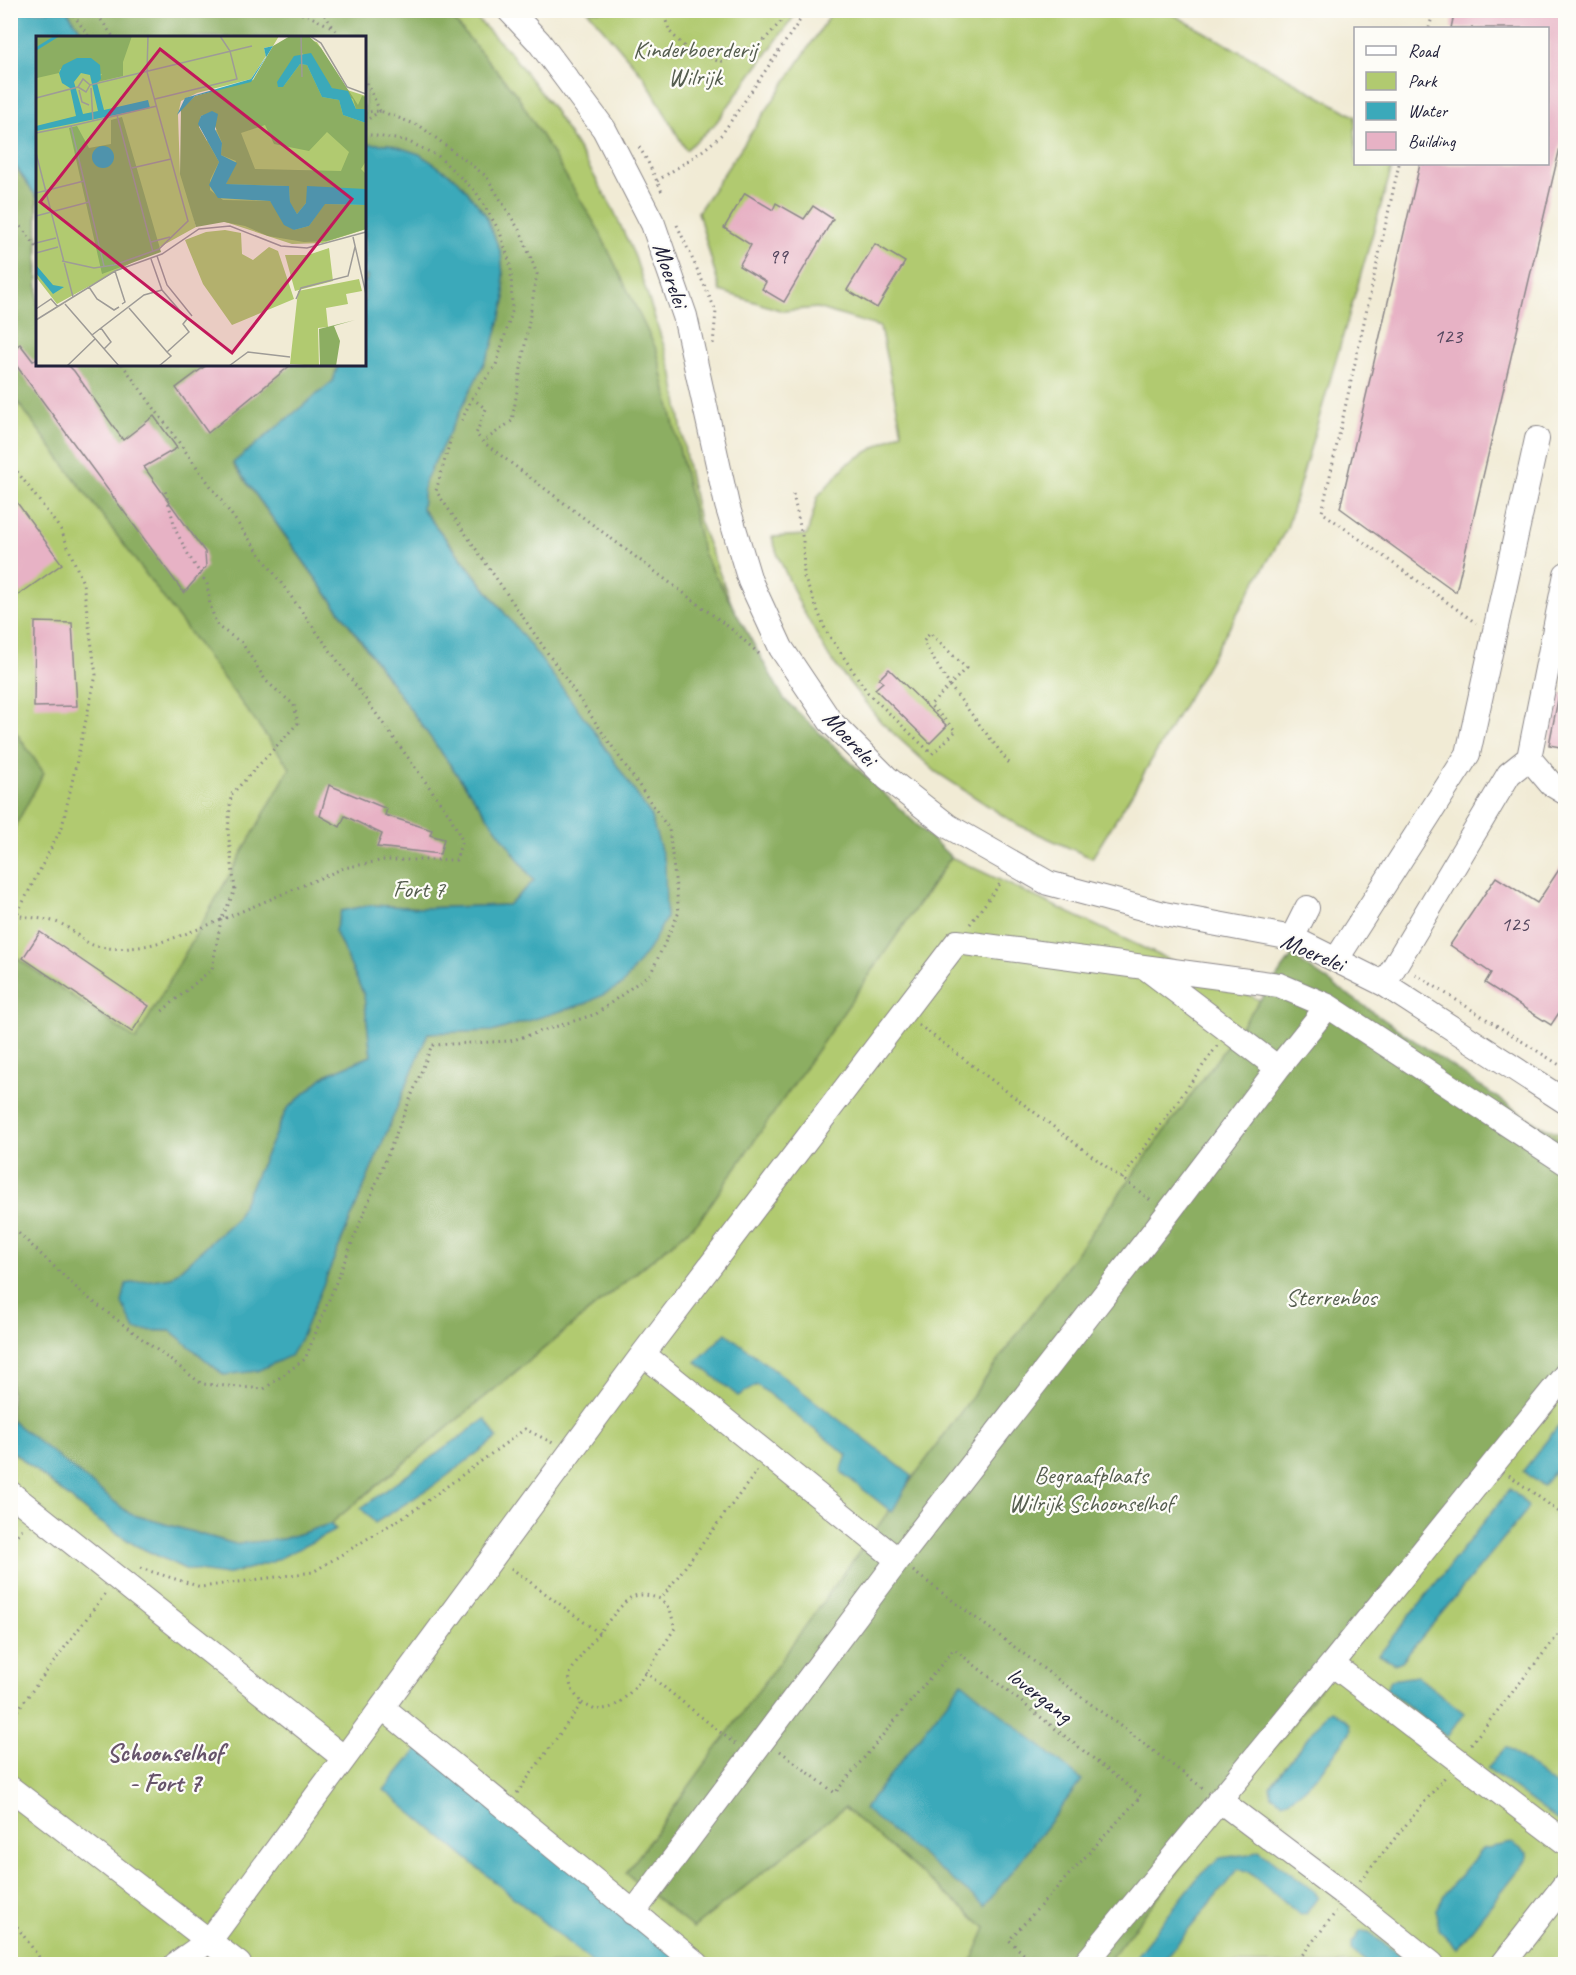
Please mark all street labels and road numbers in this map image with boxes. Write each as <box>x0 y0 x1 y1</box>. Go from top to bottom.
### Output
street label: Moerelei <box>646 239 697 314</box>
street label: Moerelei <box>816 704 885 774</box>
street label: Moerelei <box>1277 925 1352 980</box>
street label: lovergang <box>1001 1660 1080 1731</box>

